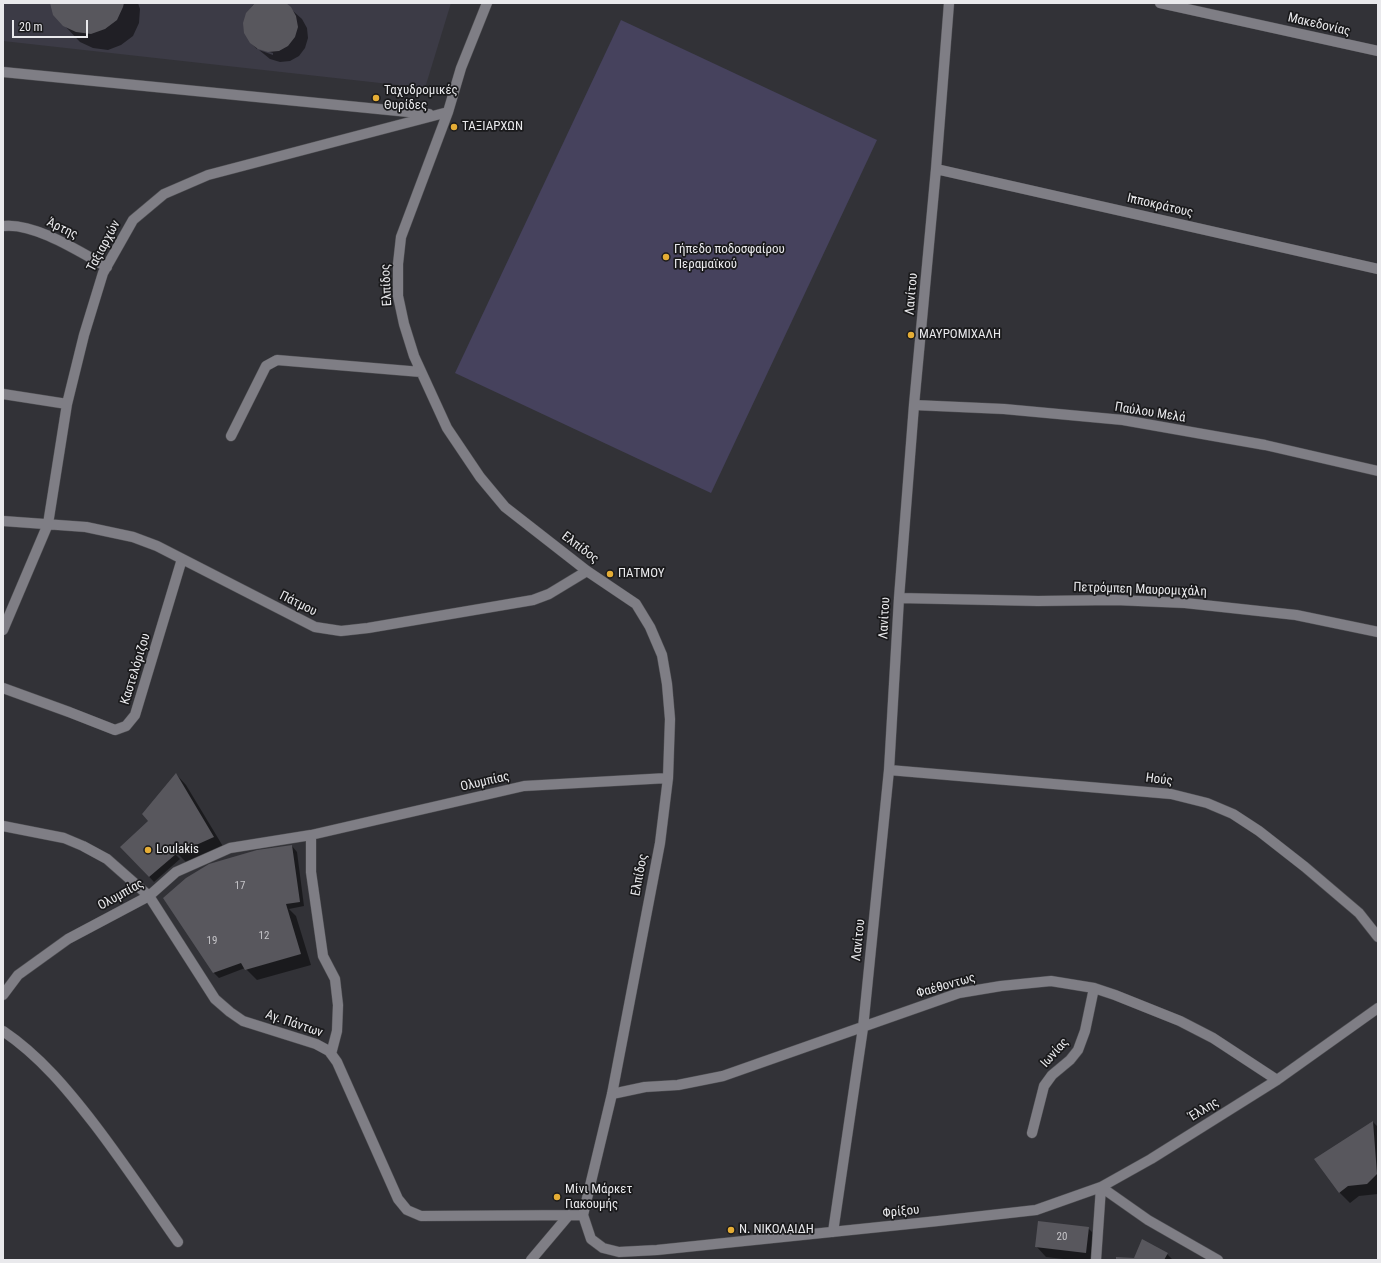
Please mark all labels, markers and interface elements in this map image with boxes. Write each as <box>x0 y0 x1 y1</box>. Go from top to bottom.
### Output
street label: Μακεδονίας <box>1286 10 1352 40</box>
scale bar <box>14 12 90 38</box>
text: 20 m <box>19 20 43 34</box>
place label: Ταχυδρομικές Θυρίδες <box>384 83 458 114</box>
marker: Ταχυδρομικές Θυρίδες <box>371 93 381 103</box>
place label: ΤΑΞΙΑΡΧΩΝ <box>462 119 523 135</box>
marker: ΤΑΞΙΑΡΧΩΝ <box>449 122 459 132</box>
street label: Ιπποκράτους <box>1125 191 1195 221</box>
street label: Άρτης <box>44 215 80 243</box>
street label: Ταξιαρχών <box>84 218 124 274</box>
place label: Γήπεδο ποδοσφαίρου Περαμαϊκού <box>674 242 785 273</box>
marker: Γήπεδο ποδοσφαίρου Περαμαϊκού <box>661 252 671 262</box>
street label: Ελπίδος <box>378 263 396 307</box>
street label: Λανίτου <box>902 272 922 316</box>
place label: ΜΑΥΡΟΜΙΧΑΛΗ <box>919 327 1001 343</box>
marker: ΜΑΥΡΟΜΙΧΑΛΗ <box>906 330 916 340</box>
street label: Παύλου Μελά <box>1113 400 1187 426</box>
street label: Ελπίδος <box>558 529 602 567</box>
place label: ΠΑΤΜΟΥ <box>618 566 665 582</box>
marker: ΠΑΤΜΟΥ <box>605 569 615 579</box>
street label: Πετρόμπεη Μαυρομιχάλη <box>1073 580 1207 600</box>
street label: Πάτμου <box>277 588 319 620</box>
street label: Λανίτου <box>876 597 894 639</box>
street label: Καστελόριζου <box>118 631 154 707</box>
street label: Ολυμπίας <box>459 769 511 795</box>
street label: Ηούς <box>1145 771 1173 789</box>
place label: Loulakis <box>156 842 199 858</box>
marker: Loulakis <box>143 845 153 855</box>
street label: Ελπίδος <box>628 853 652 897</box>
street label: Ολυμπίας <box>95 876 147 914</box>
house number: 17 <box>235 879 245 893</box>
street label: Λανίτου <box>849 918 869 962</box>
house number: 12 <box>259 929 269 943</box>
house number: 19 <box>207 934 217 948</box>
street label: Φαέθοντως <box>915 970 977 1002</box>
street label: Αγ. Πάντων <box>263 1007 325 1041</box>
street label: Ιωνίας <box>1038 1035 1072 1071</box>
street label: Έλλης <box>1186 1095 1222 1125</box>
place label: Μίνι Μάρκετ Γιακουμής <box>565 1182 632 1213</box>
marker: Μίνι Μάρκετ Γιακουμής <box>552 1192 562 1202</box>
street label: Φρίξου <box>882 1202 920 1222</box>
place label: Ν. ΝΙΚΟΛΑΙΔΗ <box>739 1222 814 1238</box>
marker: Ν. ΝΙΚΟΛΑΙΔΗ <box>726 1225 736 1235</box>
house number: 20 <box>1057 1230 1067 1244</box>

